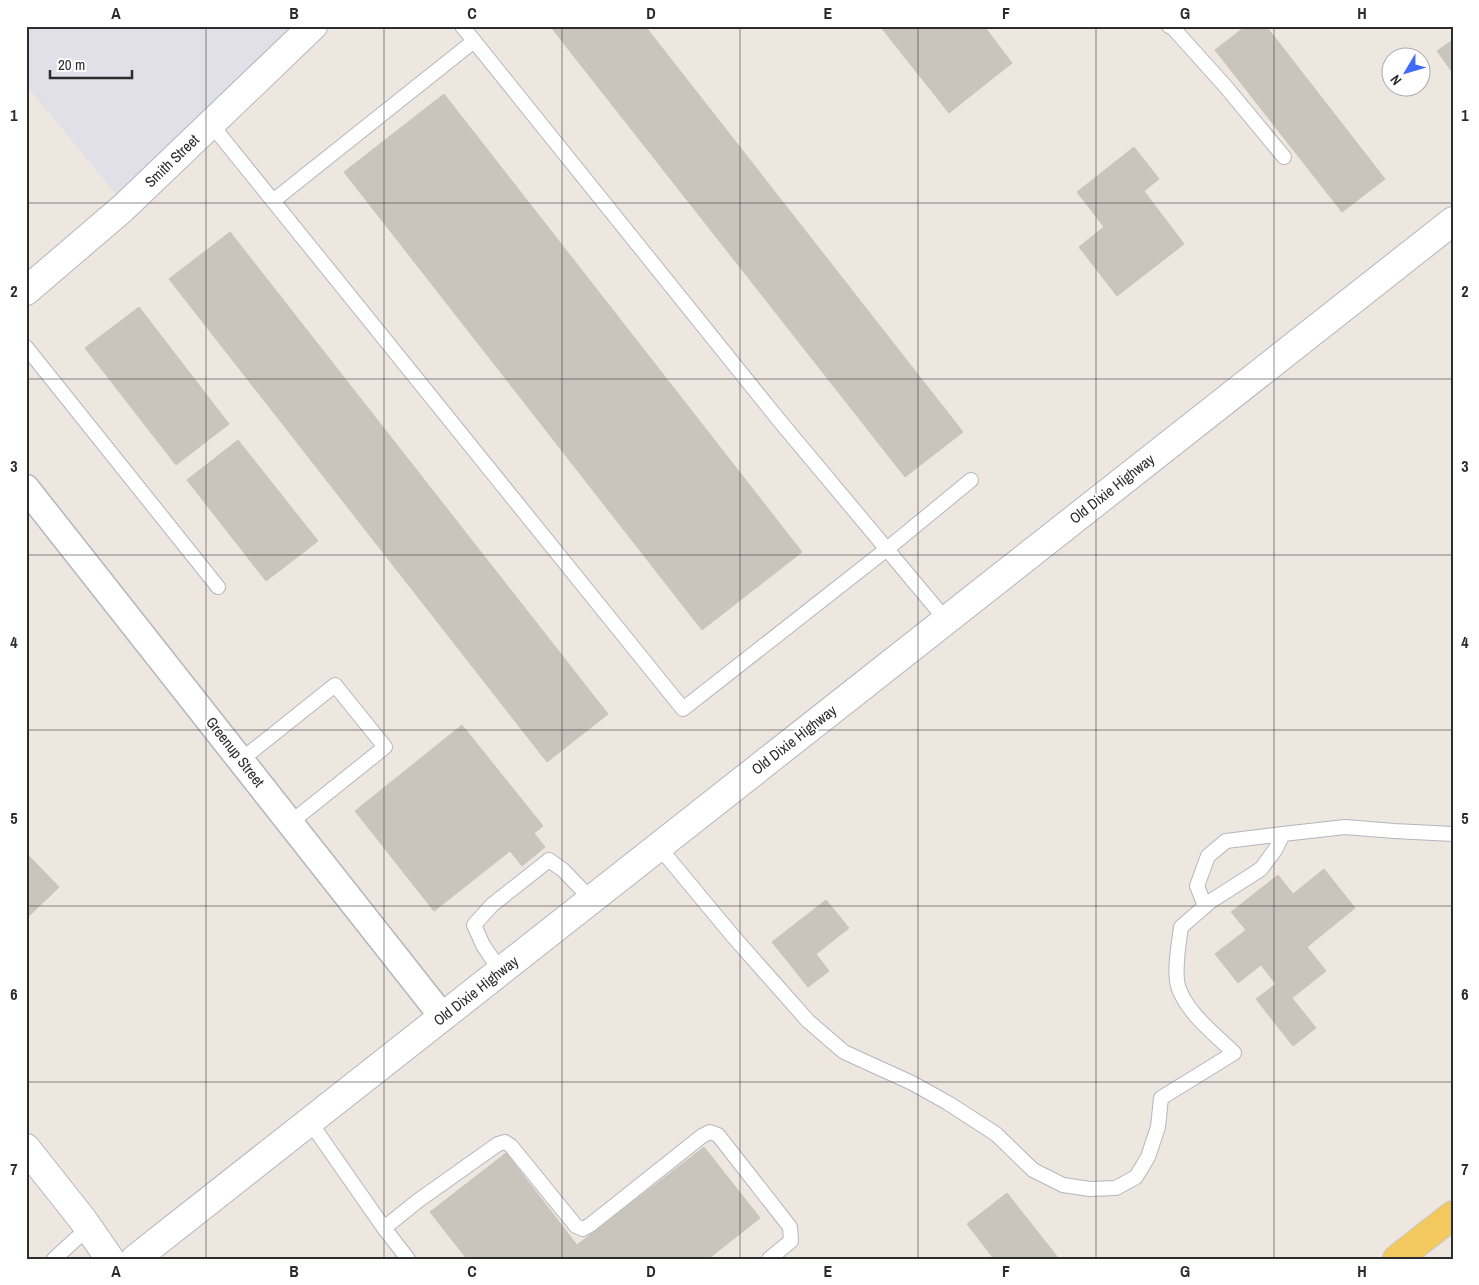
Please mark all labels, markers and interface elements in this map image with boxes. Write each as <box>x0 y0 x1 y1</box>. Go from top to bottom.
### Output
text: A <box>111 2 121 24</box>
text: B <box>289 2 299 24</box>
text: C <box>467 2 477 24</box>
text: D <box>646 2 656 24</box>
text: E <box>824 2 833 24</box>
text: F <box>1002 2 1010 24</box>
text: G <box>1180 2 1190 24</box>
text: H <box>1357 2 1367 24</box>
scale bar <box>50 48 132 80</box>
north arrow <box>1382 48 1432 98</box>
text: 20 m <box>58 54 85 75</box>
text: N <box>1386 71 1405 89</box>
text: 1 <box>10 104 18 126</box>
text: 1 <box>1461 104 1469 126</box>
street label: Smith Street <box>140 129 204 192</box>
text: 2 <box>10 280 18 302</box>
text: 2 <box>1461 280 1469 302</box>
street label: Old Dixie Highway <box>1065 448 1159 528</box>
text: 3 <box>10 455 18 477</box>
text: 3 <box>1461 455 1469 477</box>
text: 4 <box>10 631 18 653</box>
text: 4 <box>1461 631 1469 653</box>
street label: Old Dixie Highway <box>747 699 841 779</box>
street label: Greenup Street <box>201 712 270 792</box>
text: 5 <box>10 807 18 829</box>
text: 5 <box>1461 807 1469 829</box>
street label: Old Dixie Highway <box>429 950 523 1030</box>
text: 6 <box>10 983 18 1005</box>
text: 6 <box>1461 983 1469 1005</box>
text: 7 <box>10 1158 18 1180</box>
text: 7 <box>1461 1158 1469 1180</box>
text: A <box>111 1260 121 1282</box>
text: B <box>289 1260 299 1282</box>
text: C <box>467 1260 477 1282</box>
text: D <box>646 1260 656 1282</box>
text: E <box>824 1260 833 1282</box>
text: F <box>1002 1260 1010 1282</box>
text: G <box>1180 1260 1190 1282</box>
text: H <box>1357 1260 1367 1282</box>

